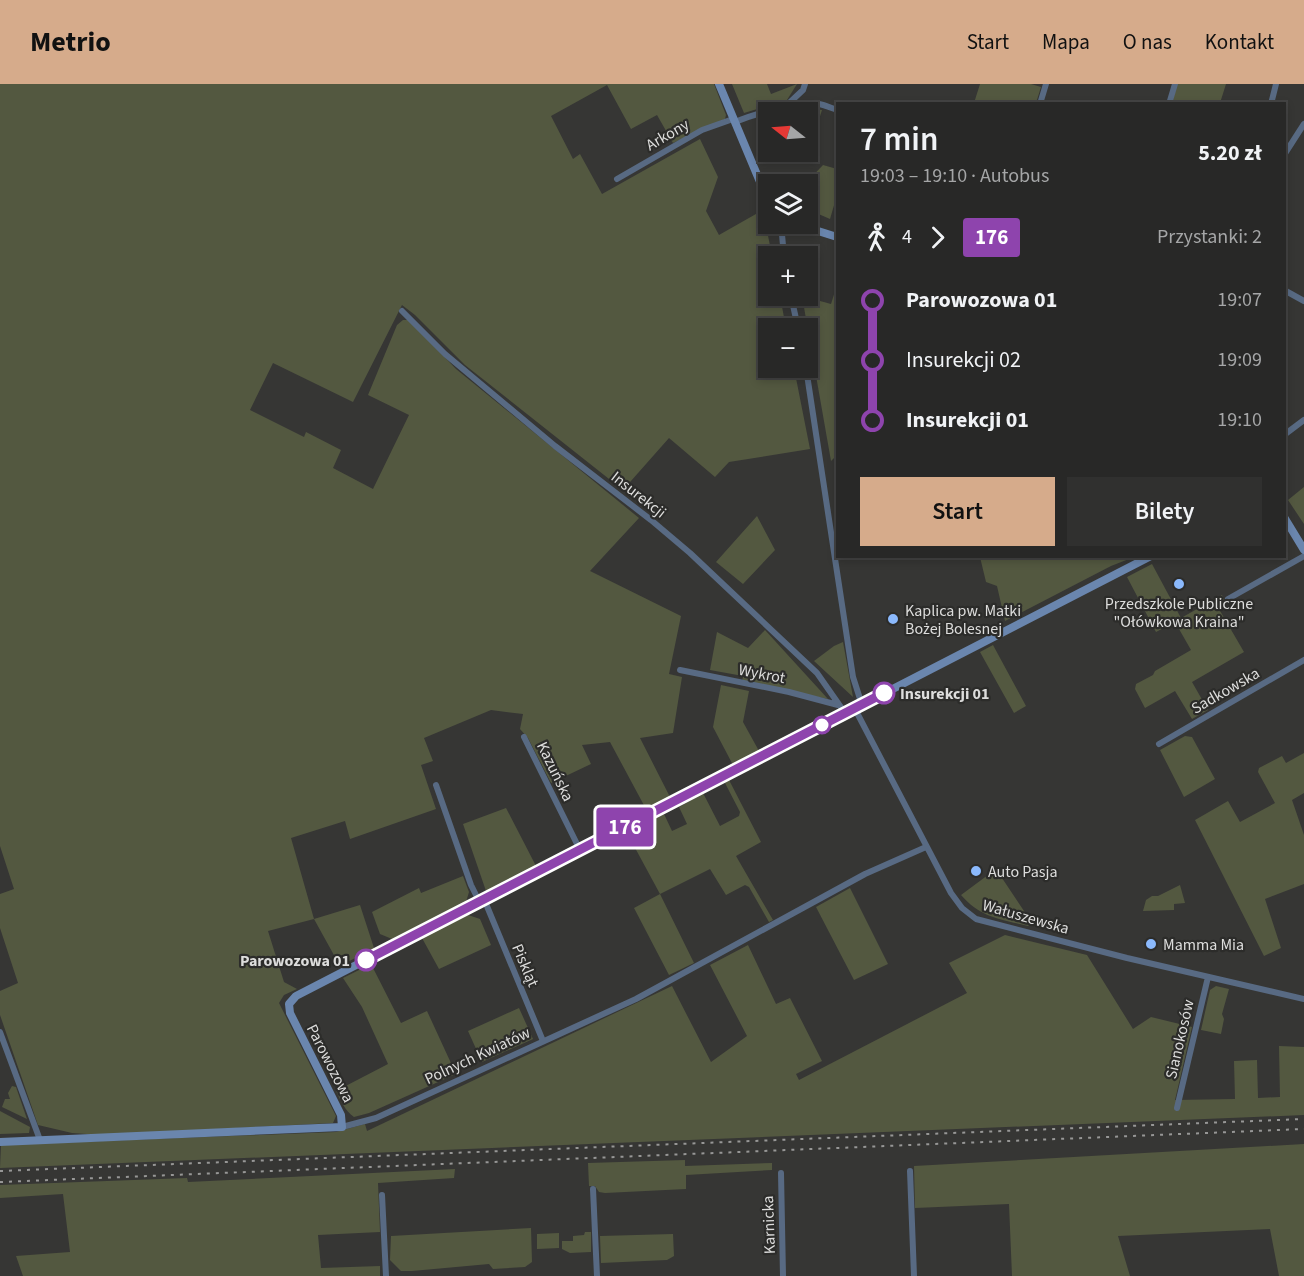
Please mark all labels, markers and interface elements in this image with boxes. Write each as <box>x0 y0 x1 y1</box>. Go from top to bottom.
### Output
text: Metrio <box>30 22 111 62</box>
text: Start <box>967 27 1009 57</box>
text: Mapa <box>1042 27 1090 57</box>
text: O nas <box>1123 27 1172 57</box>
text: Kontakt <box>1205 27 1274 57</box>
north arrow <box>758 102 818 162</box>
map controls <box>758 102 818 378</box>
street label: Arkony <box>642 113 694 156</box>
text: 7 min <box>860 116 938 163</box>
text: 5.20 zł <box>1198 137 1262 169</box>
text: 19:03 – 19:10 · Autobus <box>860 162 1049 190</box>
button: layers <box>758 174 818 234</box>
icon: walk <box>860 221 893 254</box>
icon: forward <box>921 221 954 254</box>
text: 176 <box>975 222 1008 252</box>
text: 4 <box>902 223 912 251</box>
text: Przystanki: 2 <box>1157 223 1262 251</box>
button: + <box>758 246 818 306</box>
text: Parowozowa 01 <box>906 284 1057 316</box>
text: 19:07 <box>1217 286 1262 314</box>
button: − <box>758 318 818 378</box>
text: Insurekcji 02 <box>906 344 1021 376</box>
text: 19:09 <box>1217 346 1262 374</box>
text: Insurekcji 01 <box>906 404 1029 436</box>
text: 19:10 <box>1217 406 1262 434</box>
street label: Insurekcji <box>606 466 671 523</box>
button: Start <box>860 477 1055 546</box>
button: Bilety <box>1067 477 1262 546</box>
marker: Przedszkole Publiczne "Ołówkowa Kraina" <box>1172 577 1186 591</box>
place label: Przedszkole Publiczne "Ołówkowa Kraina" <box>1105 593 1253 633</box>
place label: Kaplica pw. Matki Bożej Bolesnej <box>905 600 1021 640</box>
marker: Kaplica pw. Matki Bożej Bolesnej <box>886 612 900 626</box>
street label: Wykrot <box>737 659 788 689</box>
street label: Sadkowska <box>1187 662 1264 719</box>
marker: Insurekcji 01 <box>873 682 895 704</box>
place label: Insurekcji 01 <box>900 683 989 705</box>
unlabelled marker <box>813 716 831 734</box>
street label: Kazuńska <box>531 738 579 805</box>
line badge: 176 <box>590 808 660 846</box>
text: 176 <box>608 812 642 842</box>
place label: Auto Pasja <box>988 861 1058 883</box>
marker: Auto Pasja <box>969 864 983 878</box>
street label: Wałuszewska <box>980 894 1072 940</box>
place label: Mamma Mia <box>1163 934 1244 956</box>
marker: Mamma Mia <box>1144 937 1158 951</box>
street label: Piskląt <box>506 940 544 991</box>
marker: Parowozowa 01 <box>355 949 377 971</box>
place label: Parowozowa 01 <box>240 950 350 972</box>
street label: Sianokosów <box>1160 997 1200 1081</box>
street label: Parowozowa <box>301 1021 359 1106</box>
street label: Polnych Kwiatów <box>421 1022 534 1090</box>
street label: Karnicka <box>757 1195 781 1255</box>

